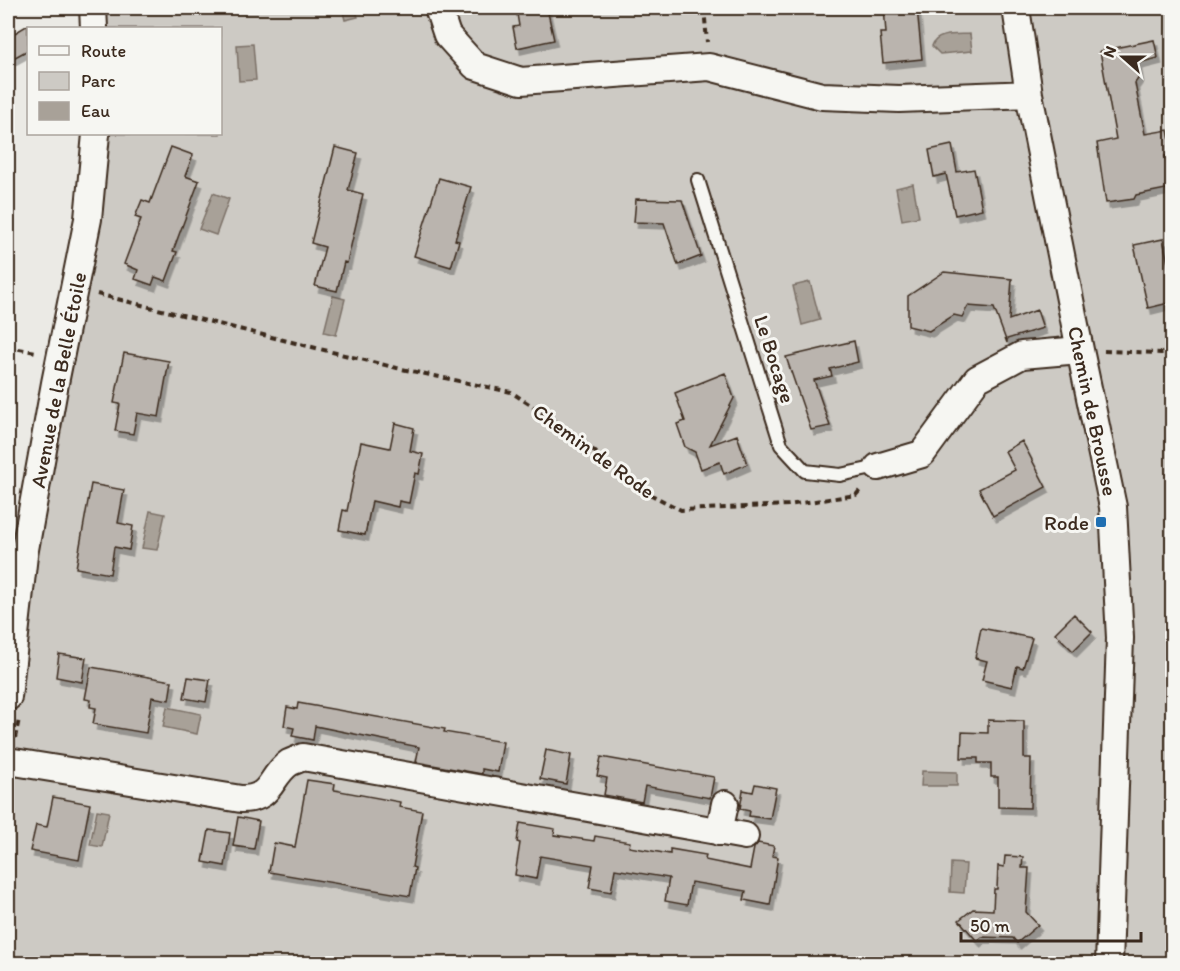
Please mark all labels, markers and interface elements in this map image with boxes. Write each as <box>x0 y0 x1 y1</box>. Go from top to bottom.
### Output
legend <box>27 27 222 135</box>
north arrow <box>1093 27 1153 87</box>
text: Route <box>81 40 126 62</box>
text: N <box>1099 43 1120 60</box>
text: Parc <box>81 70 115 92</box>
text: Eau <box>81 100 110 122</box>
street label: Avenue de la Belle Étoile <box>25 270 91 490</box>
street label: Le Bocage <box>749 312 801 406</box>
street label: Chemin de Brousse <box>1063 324 1123 498</box>
street label: Chemin de Rode <box>528 398 660 504</box>
place label: Rode <box>1044 510 1089 535</box>
marker: Rode <box>1094 515 1108 529</box>
scale bar <box>961 905 1141 943</box>
text: 50 m <box>970 915 1010 937</box>

